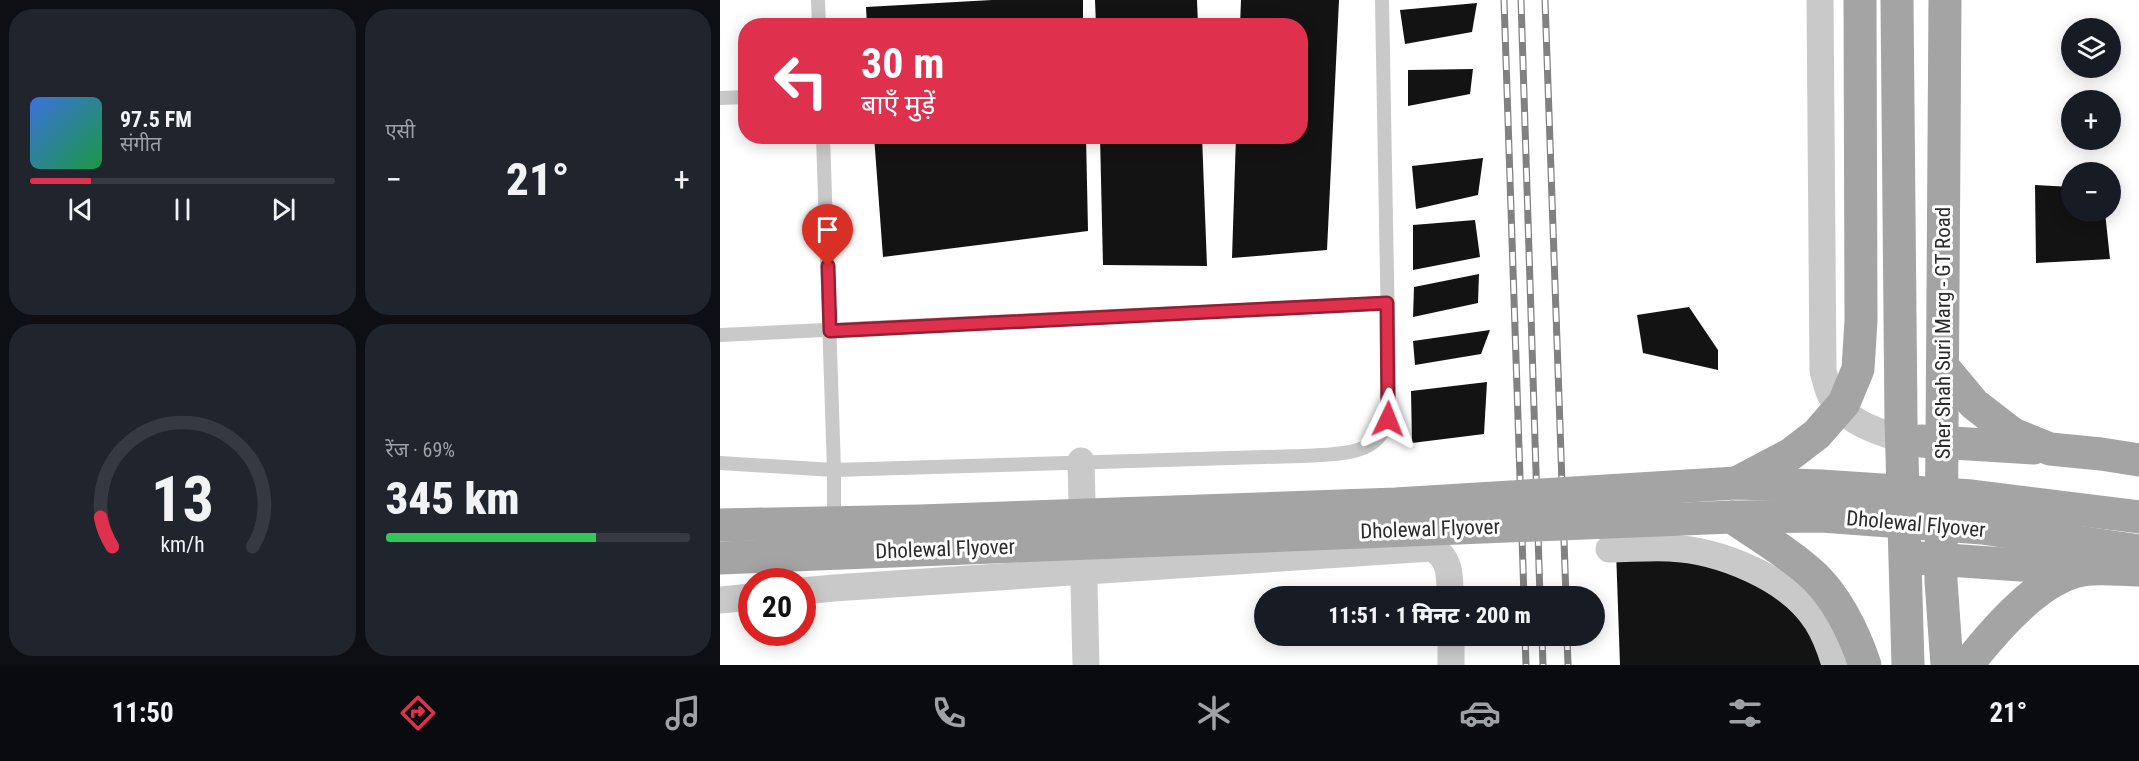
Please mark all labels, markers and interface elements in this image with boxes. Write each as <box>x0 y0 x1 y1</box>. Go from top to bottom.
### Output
map controls <box>2061 18 2121 222</box>
button: layers <box>2061 18 2121 78</box>
text: 30 m <box>861 39 944 88</box>
icon: left <box>762 42 840 120</box>
text: बाएँ मुड़ें <box>861 89 935 121</box>
button: + <box>2061 90 2121 150</box>
text: 97.5 FM <box>120 107 192 132</box>
text: एसी <box>386 119 415 143</box>
text: संगीत <box>120 132 161 156</box>
text: 21° <box>506 153 570 206</box>
text: − <box>386 160 402 199</box>
text: + <box>674 160 690 199</box>
button: − <box>2061 162 2121 222</box>
icon: previous <box>64 193 97 226</box>
icon: pause <box>166 193 199 226</box>
icon: next <box>267 193 300 226</box>
pin <box>802 204 853 266</box>
street label: Sher Shah Suri Marg - GT Road <box>1931 207 1955 459</box>
icon: arrive <box>811 213 844 246</box>
position arrow <box>1356 387 1420 451</box>
text: रेंज · 69% <box>386 438 455 462</box>
text: 13 <box>151 463 214 536</box>
text: 345 km <box>386 472 520 525</box>
street label: Dholewal Flyover <box>1845 506 1987 542</box>
street label: Dholewal Flyover <box>1360 515 1500 543</box>
text: km/h <box>160 532 204 557</box>
street label: Dholewal Flyover <box>875 535 1015 563</box>
speed limit sign: 20 <box>738 568 816 646</box>
text: 11:51 · 1 मिनट · 200 m <box>1328 603 1531 628</box>
icon: directions <box>397 692 439 734</box>
icon: music <box>662 692 704 734</box>
icon: phone <box>928 692 970 734</box>
icon: climate <box>1193 692 1235 734</box>
icon: car <box>1459 692 1501 734</box>
icon: filters <box>1724 692 1766 734</box>
text: 11:50 <box>112 697 174 729</box>
text: 21° <box>1989 697 2027 729</box>

